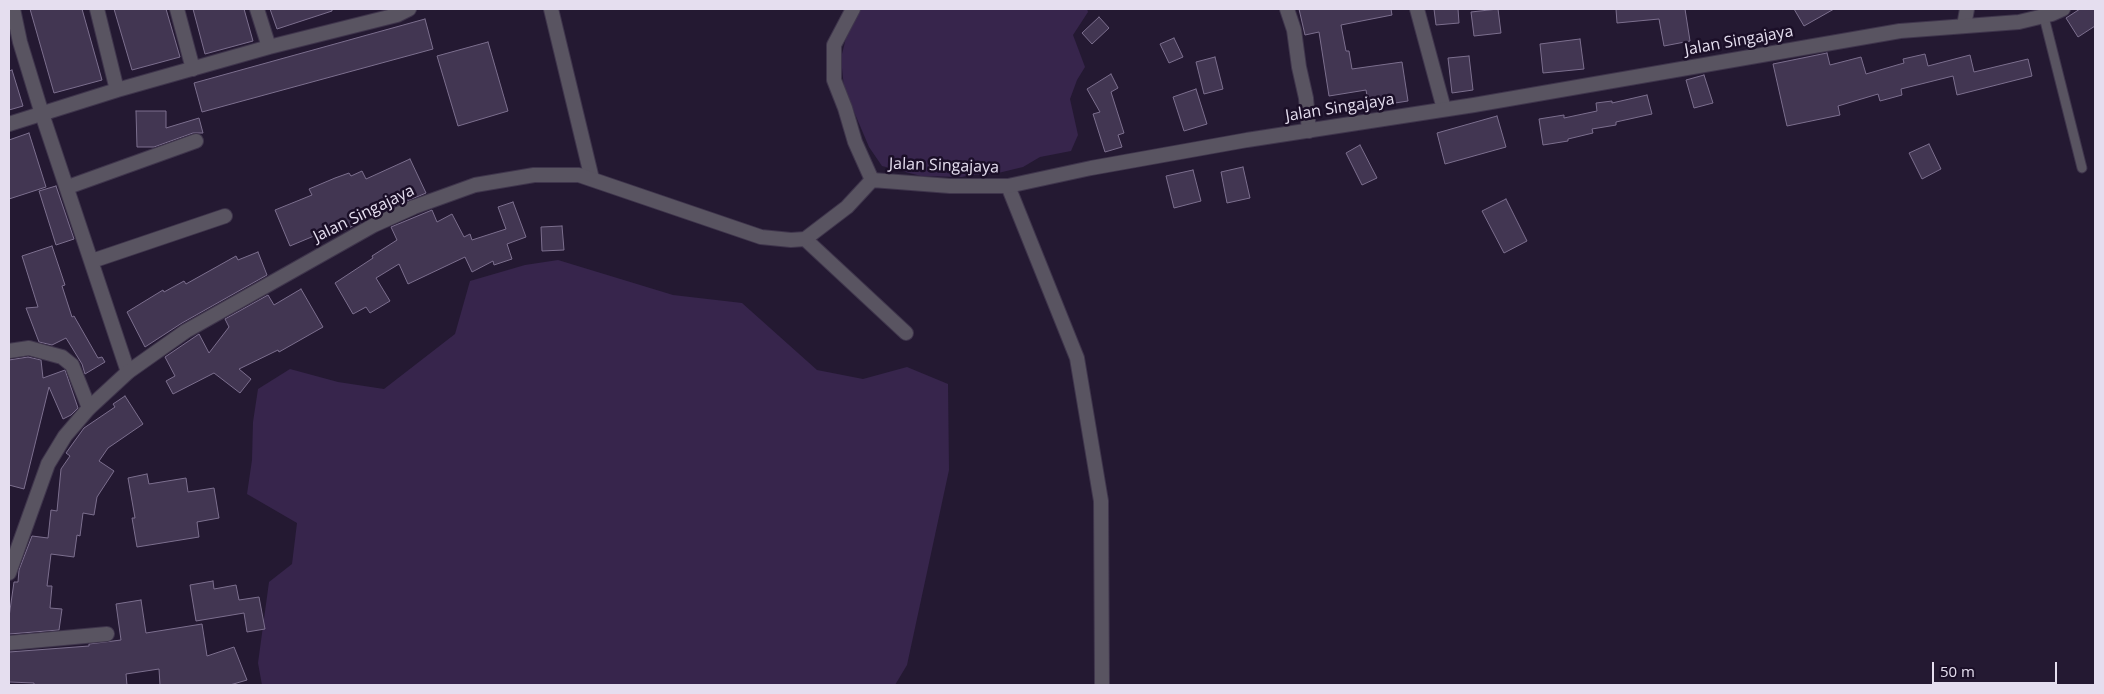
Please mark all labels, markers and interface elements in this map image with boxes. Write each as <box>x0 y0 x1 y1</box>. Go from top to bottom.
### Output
street label: Jalan Singajaya <box>1683 22 1795 60</box>
street label: Jalan Singajaya <box>1284 90 1396 126</box>
street label: Jalan Singajaya <box>889 154 999 178</box>
street label: Jalan Singajaya <box>310 181 418 247</box>
scale bar <box>1934 652 2059 684</box>
text: 50 m <box>1940 661 1975 681</box>

